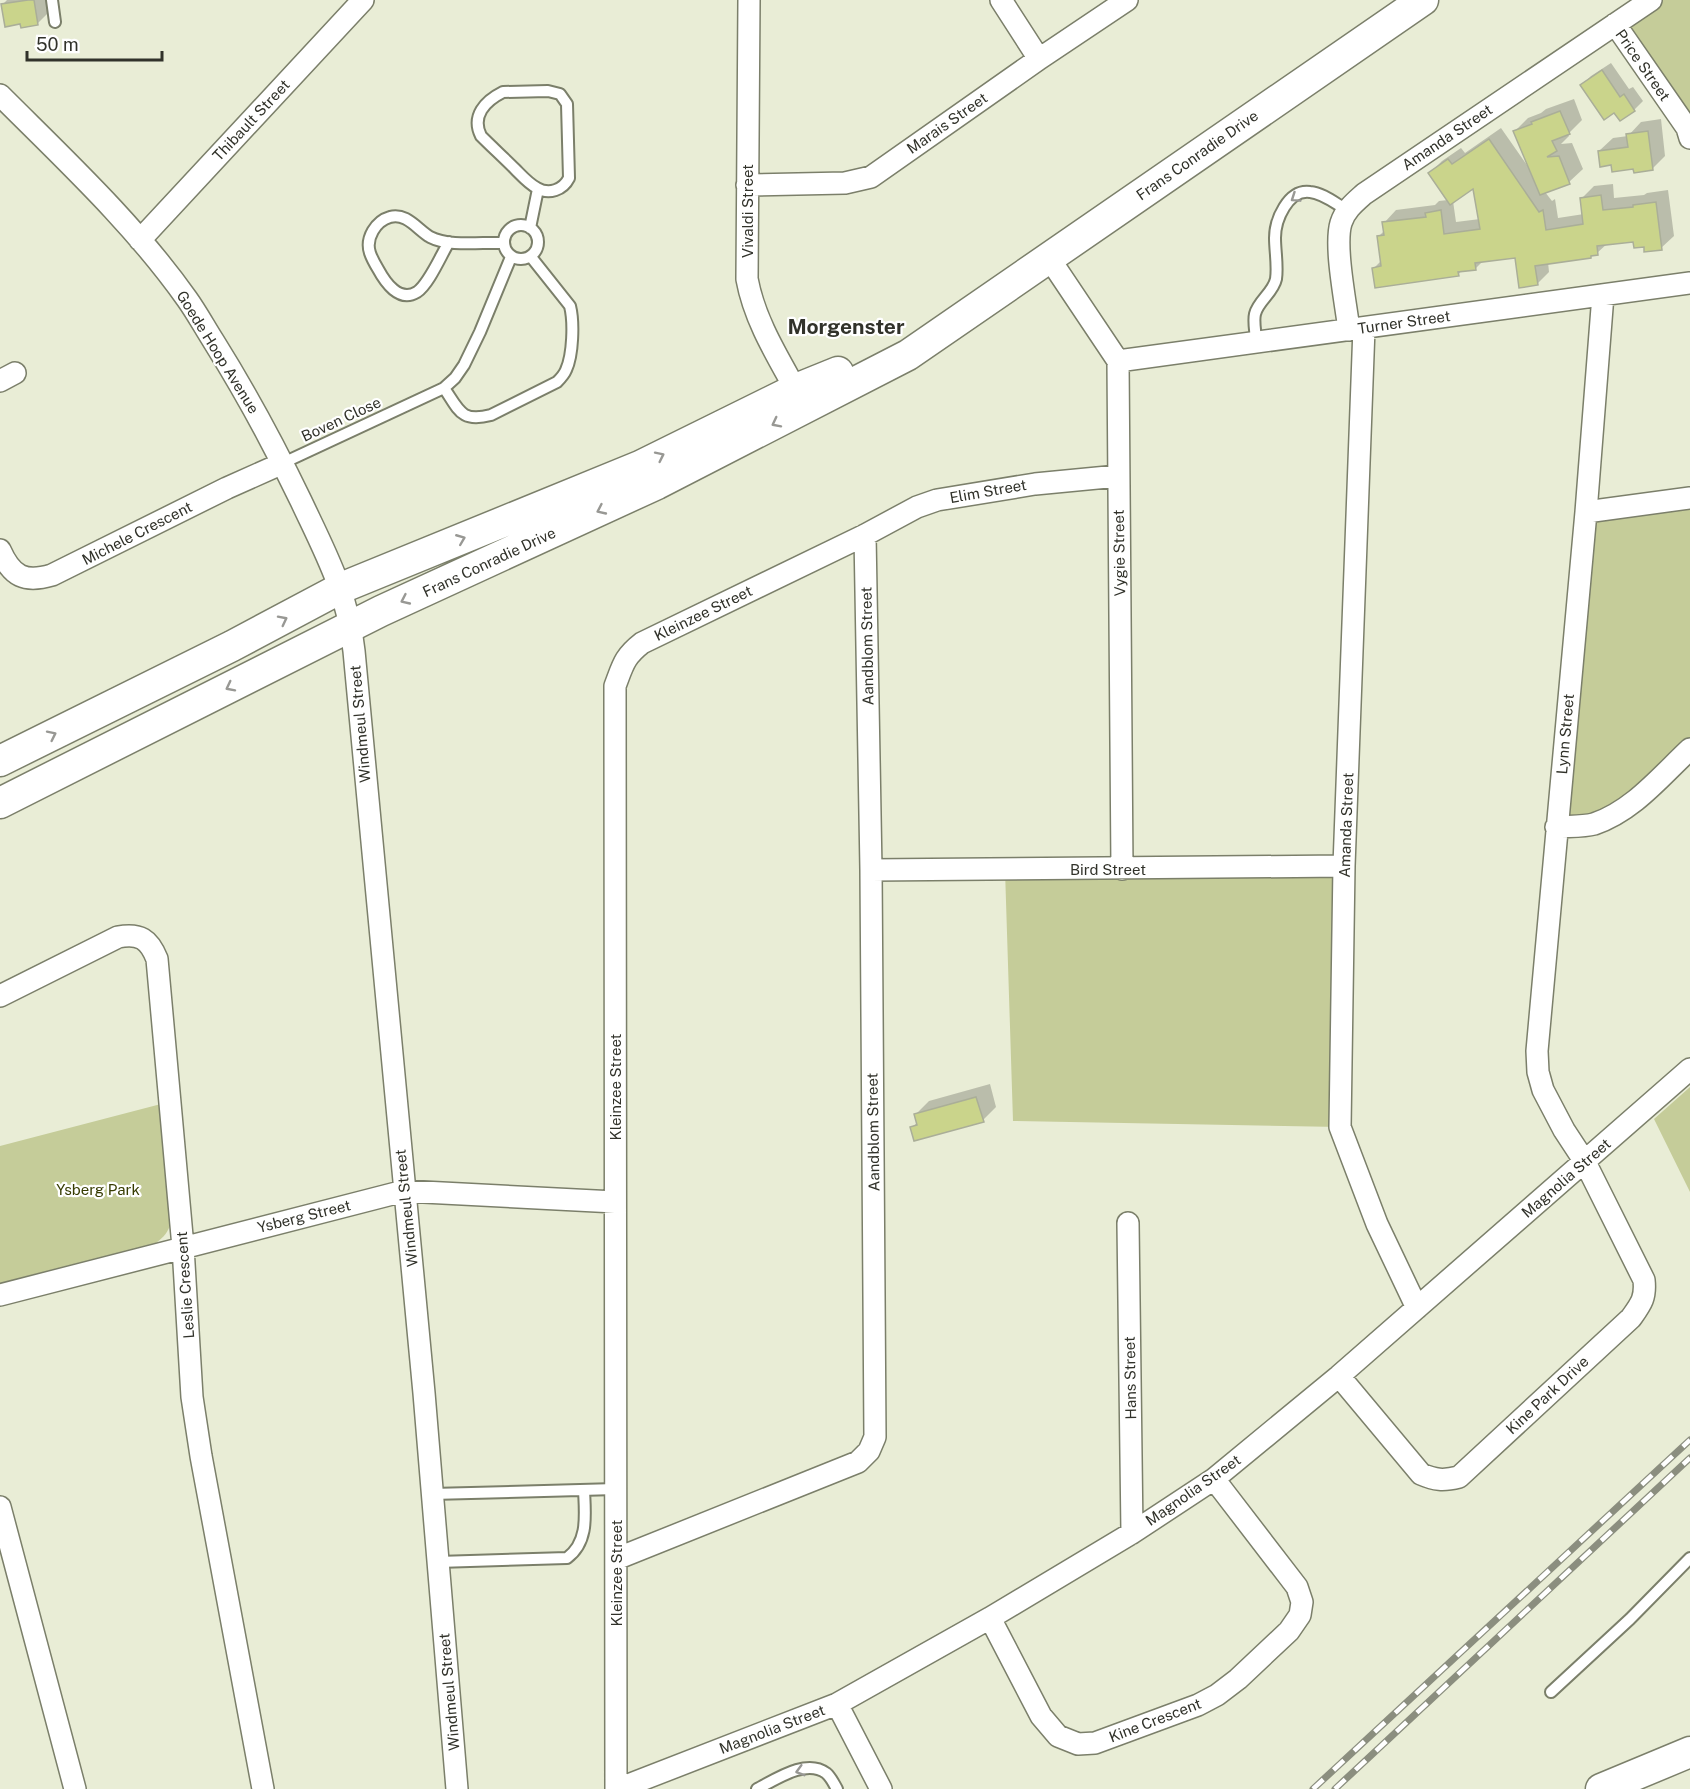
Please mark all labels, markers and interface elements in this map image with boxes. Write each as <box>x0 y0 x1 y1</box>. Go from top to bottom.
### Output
scale bar <box>27 24 162 62</box>
street label: Price Street <box>1612 26 1674 104</box>
text: 50 m <box>36 34 79 55</box>
street label: Thibault Street <box>209 76 293 164</box>
street label: Marais Street <box>904 89 991 157</box>
street label: Amanda Street <box>1399 100 1496 173</box>
street label: Frans Conradie Drive <box>1133 107 1261 203</box>
street label: Vivaldi Street <box>739 164 756 258</box>
one-way arrow <box>1291 191 1302 202</box>
street label: Goede Hoop Avenue <box>173 288 263 416</box>
street label: Turner Street <box>1357 307 1451 337</box>
district label: Morgenster <box>787 314 905 339</box>
street label: Boven Close <box>299 393 383 445</box>
one-way arrow <box>771 416 782 428</box>
one-way arrow <box>654 452 664 463</box>
street label: Elim Street <box>948 476 1028 506</box>
street label: Michele Crescent <box>79 498 195 568</box>
one-way arrow <box>596 502 607 514</box>
street label: Vygie Street <box>1110 509 1128 597</box>
street label: Frans Conradie Drive <box>420 524 558 600</box>
one-way arrow <box>454 534 465 546</box>
street label: Kleinzee Street <box>651 582 755 644</box>
street label: Aandblom Street <box>857 586 877 705</box>
one-way arrow <box>400 593 411 605</box>
one-way arrow <box>277 616 288 627</box>
street label: Windmeul Street <box>346 664 374 784</box>
one-way arrow <box>226 680 237 692</box>
street label: Lynn Street <box>1553 693 1577 775</box>
one-way arrow <box>46 730 57 742</box>
street label: Amanda Street <box>1336 772 1356 878</box>
street label: Bird Street <box>1070 861 1146 878</box>
street label: Kleinzee Street <box>607 1033 624 1140</box>
street label: Aandblom Street <box>863 1072 883 1191</box>
street label: Magnolia Street <box>1518 1135 1614 1221</box>
street label: Windmeul Street <box>391 1148 421 1268</box>
park label: Ysberg Park <box>56 1181 140 1198</box>
street label: Ysberg Street <box>256 1196 353 1236</box>
street label: Leslie Crescent <box>173 1231 197 1339</box>
street label: Hans Street <box>1121 1336 1139 1420</box>
street label: Kine Park Drive <box>1502 1353 1592 1437</box>
street label: Magnolia Street <box>1142 1451 1244 1529</box>
street label: Kleinzee Street <box>608 1519 625 1626</box>
street label: Windmeul Street <box>435 1632 463 1752</box>
street label: Kine Crescent <box>1106 1695 1204 1745</box>
street label: Magnolia Street <box>717 1701 827 1757</box>
one-way arrow <box>795 1764 806 1776</box>

